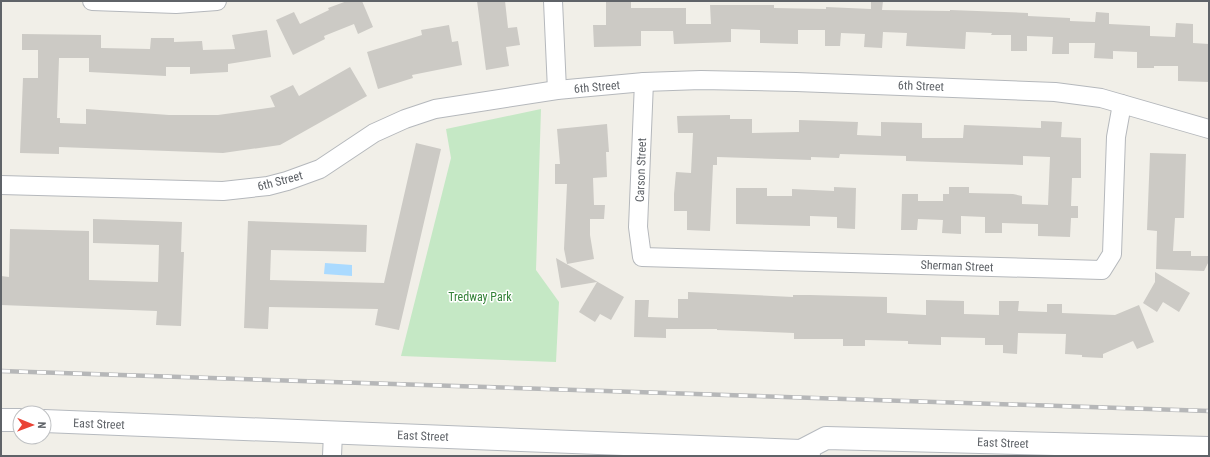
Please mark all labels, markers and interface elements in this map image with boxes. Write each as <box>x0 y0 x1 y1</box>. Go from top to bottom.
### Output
street label: 6th Street <box>573 78 621 96</box>
street label: 6th Street <box>898 78 945 94</box>
street label: Carson Street <box>633 137 649 202</box>
street label: 6th Street <box>256 168 305 194</box>
street label: Sherman Street <box>920 258 994 274</box>
park label: Tredway Park <box>448 290 512 304</box>
north arrow <box>12 405 52 445</box>
street label: East Street <box>73 416 125 432</box>
text: N <box>35 422 48 429</box>
street label: East Street <box>397 428 449 444</box>
street label: East Street <box>977 435 1029 451</box>

